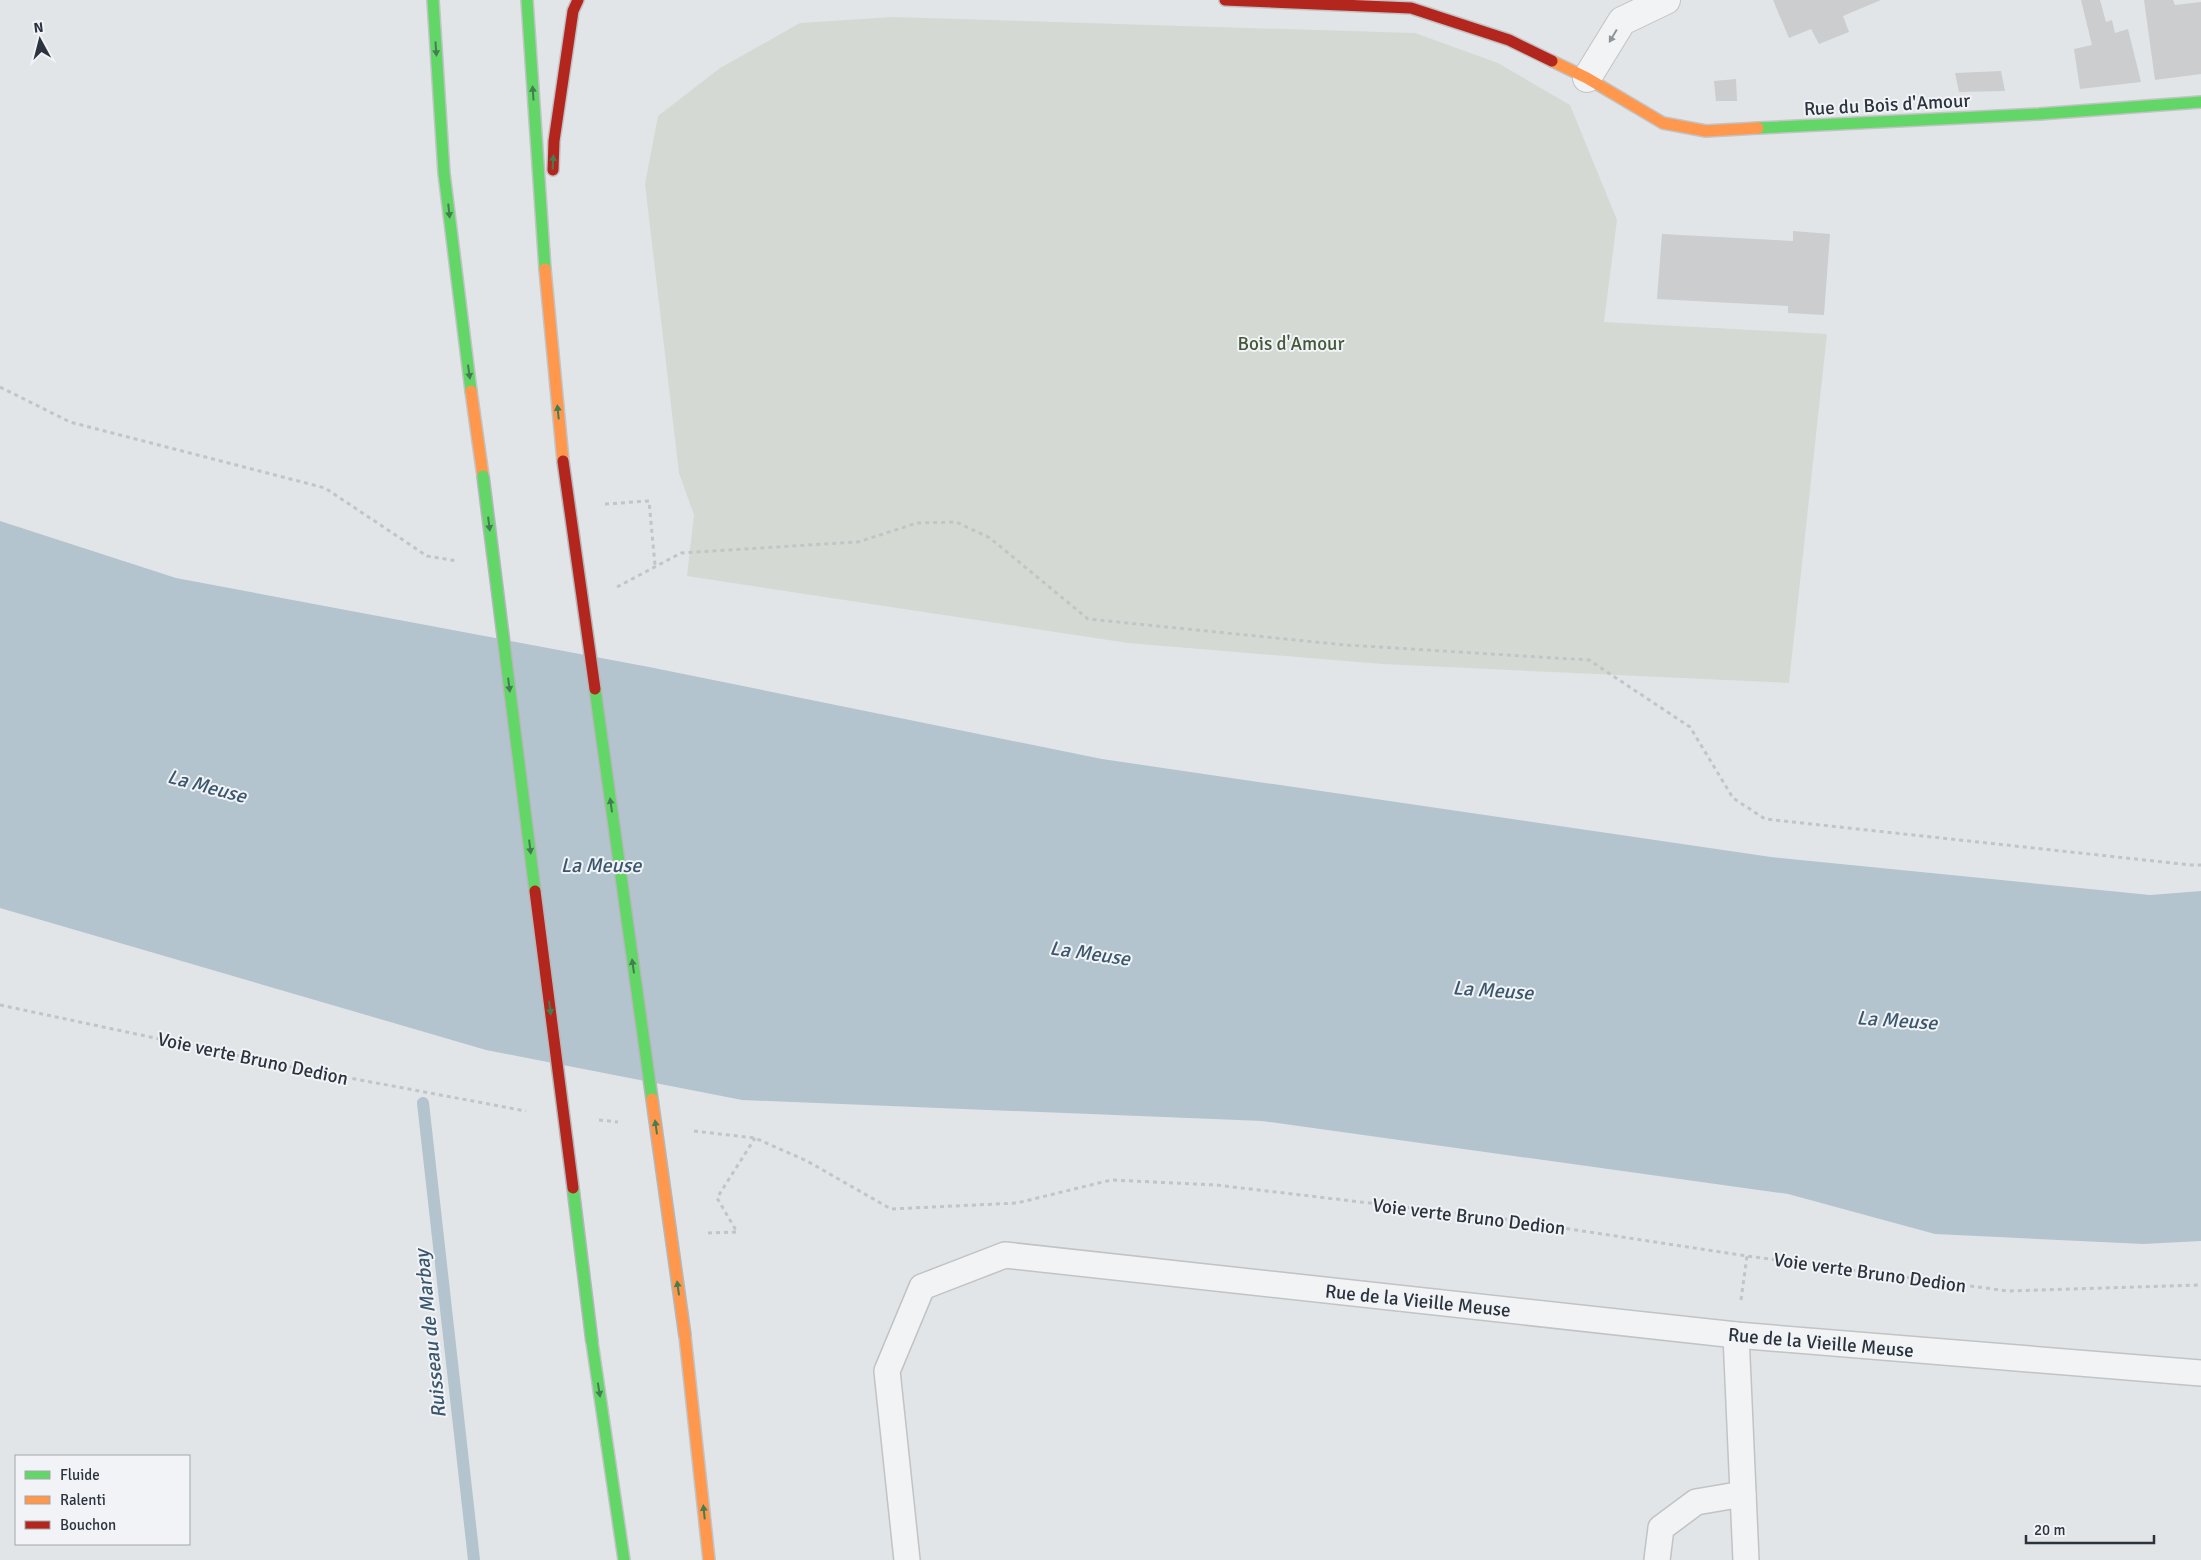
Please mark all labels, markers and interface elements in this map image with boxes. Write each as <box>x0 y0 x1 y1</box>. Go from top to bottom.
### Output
north arrow <box>15 15 65 65</box>
text: N <box>33 19 44 37</box>
one-way arrow <box>1608 30 1617 43</box>
one-way arrow <box>433 41 441 57</box>
one-way arrow <box>529 85 537 101</box>
street label: Rue du Bois d'Amour <box>1803 89 1971 121</box>
one-way arrow <box>549 154 557 170</box>
one-way arrow <box>445 203 453 219</box>
park label: Bois d'Amour <box>1237 332 1345 356</box>
one-way arrow <box>465 364 473 380</box>
one-way arrow <box>554 404 562 420</box>
one-way arrow <box>485 516 493 532</box>
one-way arrow <box>505 678 513 694</box>
water label: La Meuse <box>165 764 250 809</box>
one-way arrow <box>606 796 614 812</box>
one-way arrow <box>526 839 534 855</box>
water label: La Meuse <box>561 853 642 878</box>
water label: La Meuse <box>1048 936 1133 972</box>
one-way arrow <box>629 957 637 973</box>
water label: La Meuse <box>1452 975 1535 1006</box>
one-way arrow <box>546 1000 554 1016</box>
water label: La Meuse <box>1856 1005 1939 1036</box>
street label: Voie verte Bruno Dedion <box>155 1027 350 1091</box>
one-way arrow <box>651 1118 659 1134</box>
street label: Voie verte Bruno Dedion <box>1371 1193 1567 1241</box>
water label: Ruisseau de Marbay <box>409 1246 452 1419</box>
street label: Voie verte Bruno Dedion <box>1772 1248 1968 1298</box>
one-way arrow <box>674 1279 682 1295</box>
street label: Rue de la Vieille Meuse <box>1324 1279 1512 1323</box>
street label: Rue de la Vieille Meuse <box>1727 1323 1915 1363</box>
one-way arrow <box>595 1382 603 1398</box>
legend <box>15 1455 190 1545</box>
text: Fluide <box>60 1466 100 1484</box>
text: Ralenti <box>60 1491 106 1509</box>
one-way arrow <box>700 1503 708 1519</box>
scale bar <box>2026 1512 2154 1544</box>
text: Bouchon <box>60 1516 116 1534</box>
text: 20 m <box>2034 1521 2065 1539</box>

